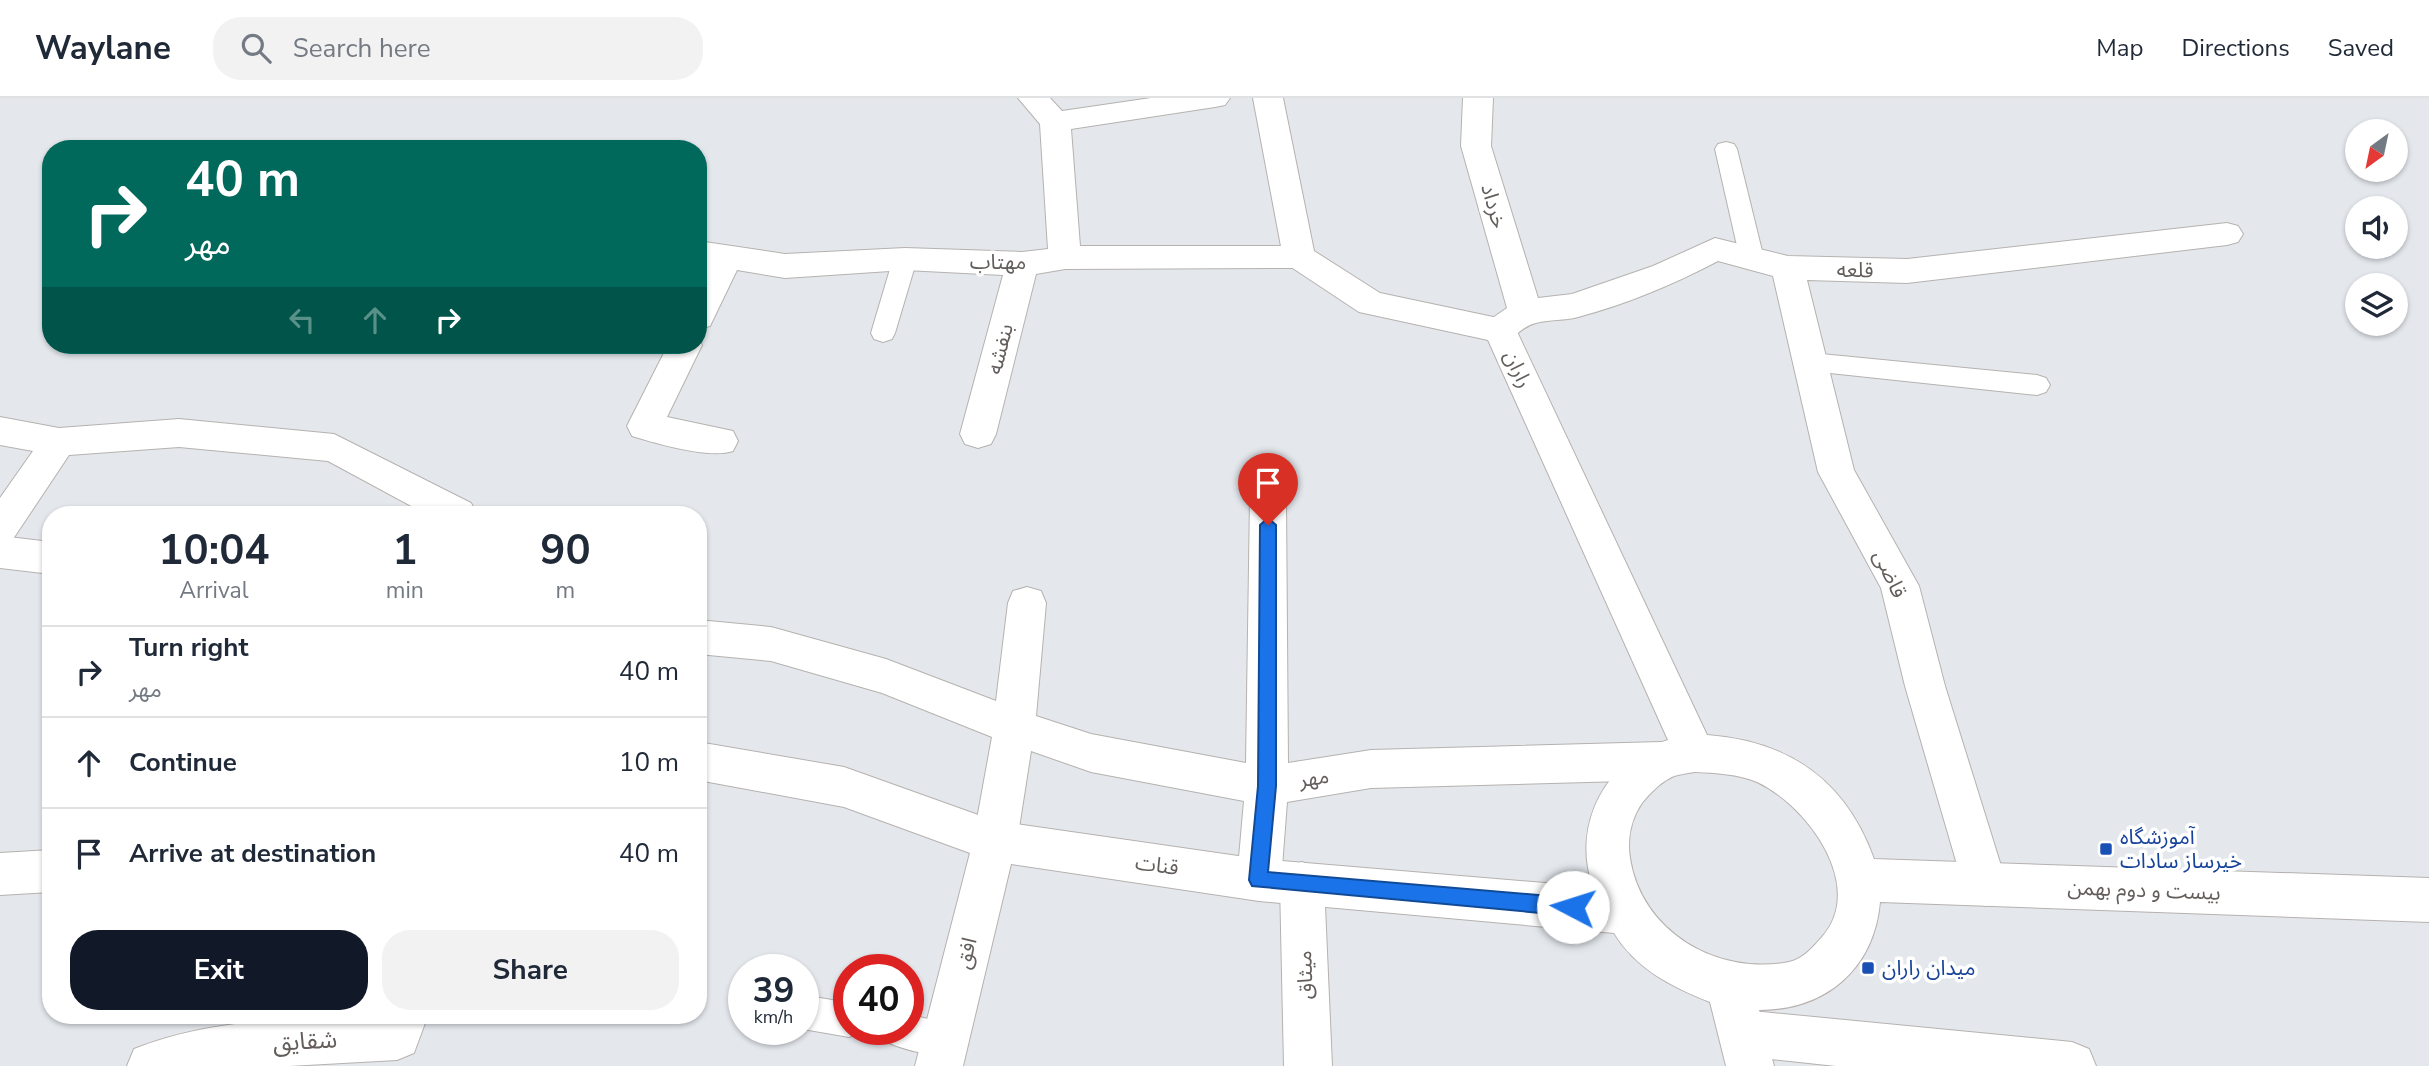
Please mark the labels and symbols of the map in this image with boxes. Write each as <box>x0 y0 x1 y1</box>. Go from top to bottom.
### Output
north arrow <box>2345 119 2408 182</box>
street label: خرداد <box>1474 180 1514 232</box>
street label: مهتاب <box>970 248 1026 276</box>
street label: قلعه <box>1836 256 1874 284</box>
street label: بنفشه <box>980 321 1020 377</box>
street label: راران <box>1497 346 1539 392</box>
pin <box>1238 453 1298 525</box>
street label: قاضی <box>1867 545 1913 603</box>
street label: مهر <box>1296 762 1331 794</box>
place label: آموزشگاه خیرساز سادات <box>2120 823 2242 875</box>
marker: آموزشگاه خیرساز سادات <box>2098 841 2114 857</box>
street label: قنات <box>1133 848 1181 882</box>
position arrow <box>1536 870 1610 944</box>
street label: بیست و دوم بهمن <box>2067 873 2221 909</box>
street label: افق <box>948 934 984 972</box>
street label: میثاق <box>1290 950 1320 1000</box>
speed limit sign: 40 <box>833 954 924 1045</box>
place label: میدان راران <box>1882 954 1976 982</box>
marker: میدان راران <box>1860 960 1876 976</box>
street label: شقایق <box>272 1023 338 1059</box>

